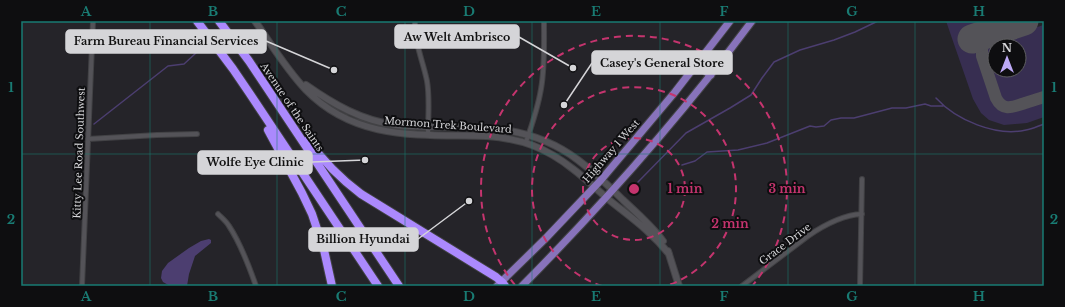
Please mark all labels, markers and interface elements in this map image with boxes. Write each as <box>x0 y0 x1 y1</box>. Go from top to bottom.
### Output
text: A <box>80 3 92 20</box>
text: B <box>208 3 218 20</box>
text: C <box>336 3 347 20</box>
text: D <box>463 3 475 20</box>
text: E <box>591 3 601 20</box>
text: F <box>720 3 729 20</box>
text: G <box>846 3 858 20</box>
text: H <box>973 3 985 20</box>
callout: Aw Welt Ambrisco <box>395 25 519 48</box>
callout: Farm Bureau Financial Services <box>66 30 266 53</box>
text: Aw Welt Ambrisco <box>403 30 510 44</box>
text: Farm Bureau Financial Services <box>74 34 258 48</box>
north arrow <box>987 38 1027 78</box>
text: N <box>1002 41 1013 55</box>
callout: Casey's General Store <box>592 51 732 74</box>
text: Casey's General Store <box>600 56 724 70</box>
street label: Avenue of the Saints <box>257 59 327 154</box>
text: 1 <box>8 79 14 96</box>
text: 1 <box>1051 79 1057 96</box>
street label: Kitty Lee Road Southwest <box>70 87 88 219</box>
street label: Mormon Trek Boulevard <box>384 114 513 136</box>
street label: Highway 1 West <box>580 116 642 185</box>
callout: Wolfe Eye Clinic <box>198 151 312 174</box>
text: Wolfe Eye Clinic <box>205 155 304 169</box>
text: 1 min <box>668 181 703 196</box>
text: 3 min <box>768 181 806 196</box>
centre of rings <box>627 182 641 196</box>
text: 2 <box>7 211 15 228</box>
text: 2 <box>1050 211 1058 228</box>
text: 2 min <box>711 216 749 231</box>
street label: Grace Drive <box>757 220 814 268</box>
callout: Billion Hyundai <box>309 228 418 251</box>
text: Billion Hyundai <box>316 232 410 246</box>
text: A <box>80 288 92 305</box>
text: B <box>208 288 218 305</box>
text: C <box>336 288 347 305</box>
text: D <box>463 288 475 305</box>
text: E <box>591 288 601 305</box>
text: F <box>720 288 729 305</box>
text: G <box>846 288 858 305</box>
text: H <box>973 288 985 305</box>

